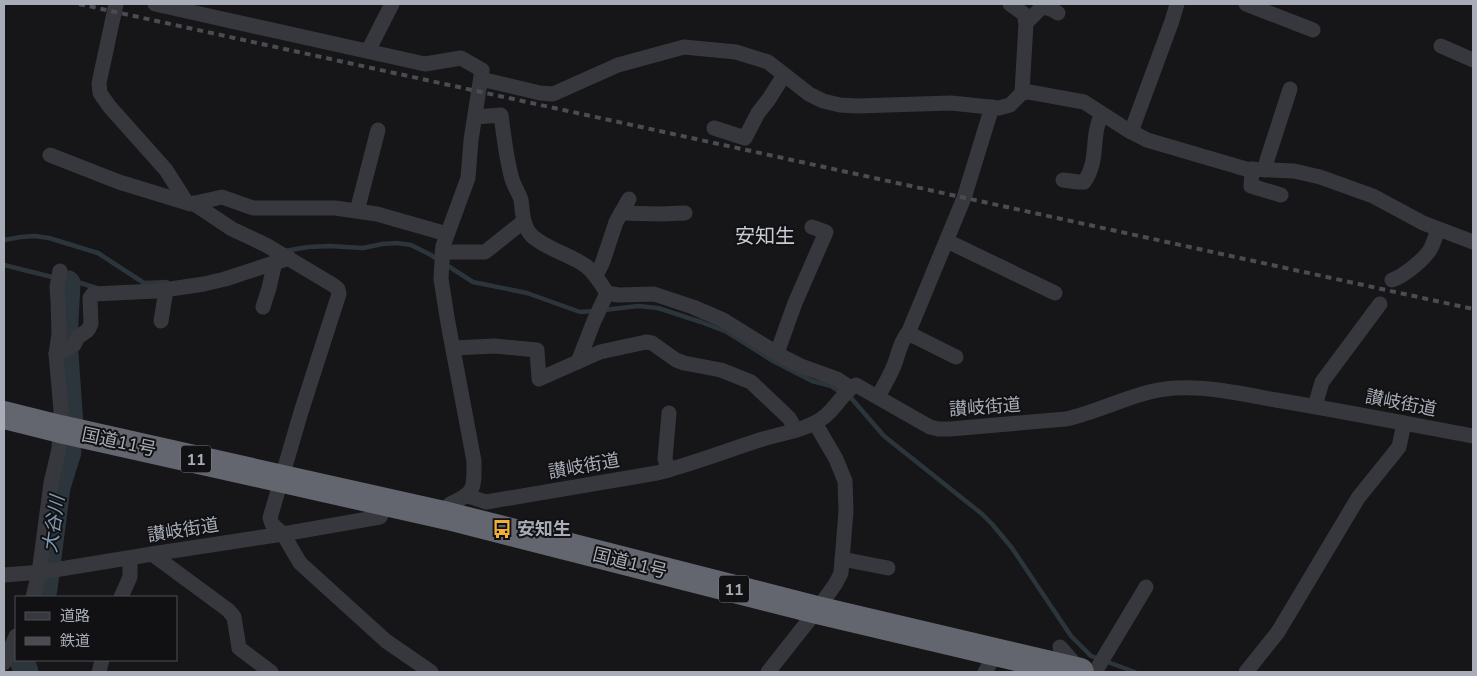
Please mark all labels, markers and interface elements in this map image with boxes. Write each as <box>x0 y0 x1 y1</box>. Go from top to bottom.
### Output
district label: 安知生 <box>735 223 795 250</box>
street label: 讃岐街道 <box>1363 384 1439 422</box>
street label: 讃岐街道 <box>948 393 1022 421</box>
street label: 国道11号 <box>80 422 158 462</box>
road number: 11 <box>181 446 211 472</box>
street label: 讃岐街道 <box>546 448 622 484</box>
water label: 大谷川 <box>37 492 71 554</box>
street label: 讃岐街道 <box>146 513 220 547</box>
place label: 安知生 <box>517 517 571 541</box>
bus stop icon: 安知生 <box>491 518 513 540</box>
street label: 国道11号 <box>590 542 670 584</box>
road number: 11 <box>719 576 749 602</box>
legend <box>15 596 178 661</box>
text: 道路 <box>60 606 90 626</box>
text: 鉄道 <box>60 631 90 651</box>

